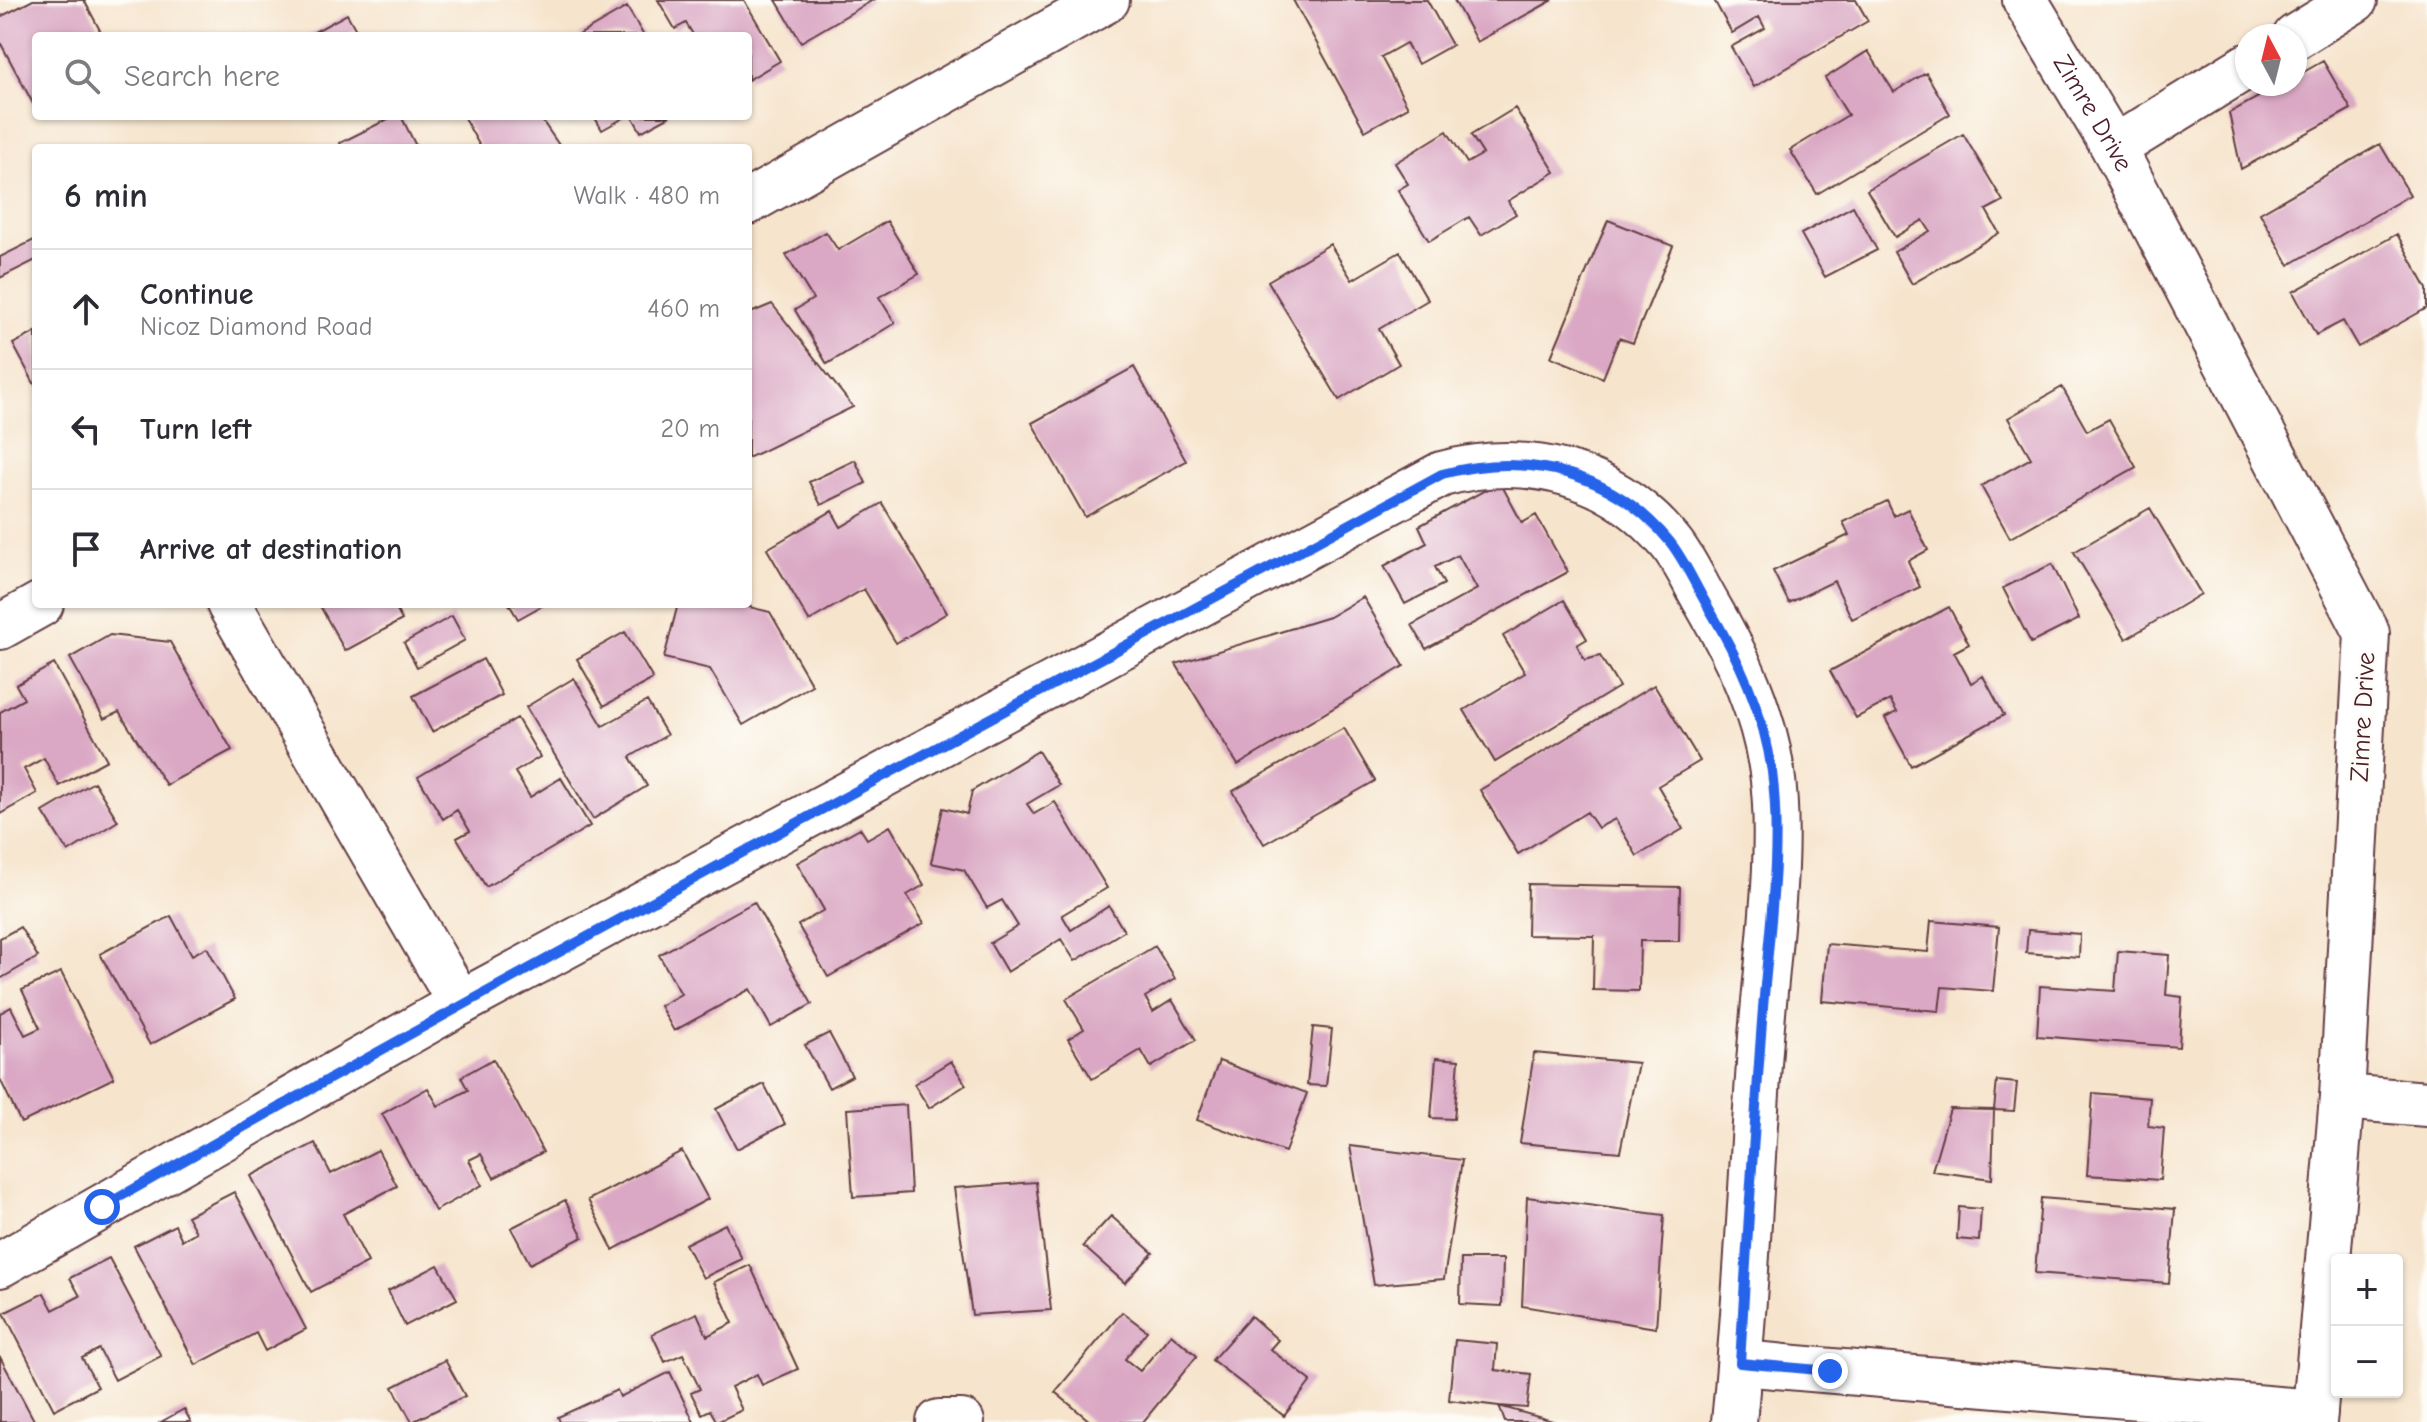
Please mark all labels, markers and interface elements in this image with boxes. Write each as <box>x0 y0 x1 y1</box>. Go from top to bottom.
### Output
north arrow <box>2235 24 2307 96</box>
search box <box>32 32 752 120</box>
street label: Zimre Drive <box>2047 50 2139 177</box>
icon: search <box>60 54 104 98</box>
text: Search here <box>124 59 280 94</box>
text: 6 min <box>64 176 148 216</box>
text: Walk · 480 m <box>574 181 720 211</box>
text: Continue <box>140 277 254 312</box>
icon: ahead <box>64 287 108 331</box>
text: 460 m <box>647 294 720 324</box>
text: Nicoz Diamond Road <box>140 312 372 342</box>
icon: left <box>64 407 108 451</box>
text: Turn left <box>140 412 252 447</box>
text: 20 m <box>660 414 720 444</box>
icon: arrive <box>64 527 108 571</box>
text: Arrive at destination <box>140 532 402 567</box>
street label: Zimre Drive <box>2345 651 2381 783</box>
route start <box>84 1189 120 1225</box>
map controls <box>2331 1254 2403 1398</box>
button: + <box>2331 1254 2403 1326</box>
button: − <box>2331 1326 2403 1398</box>
route end <box>1812 1353 1848 1389</box>

